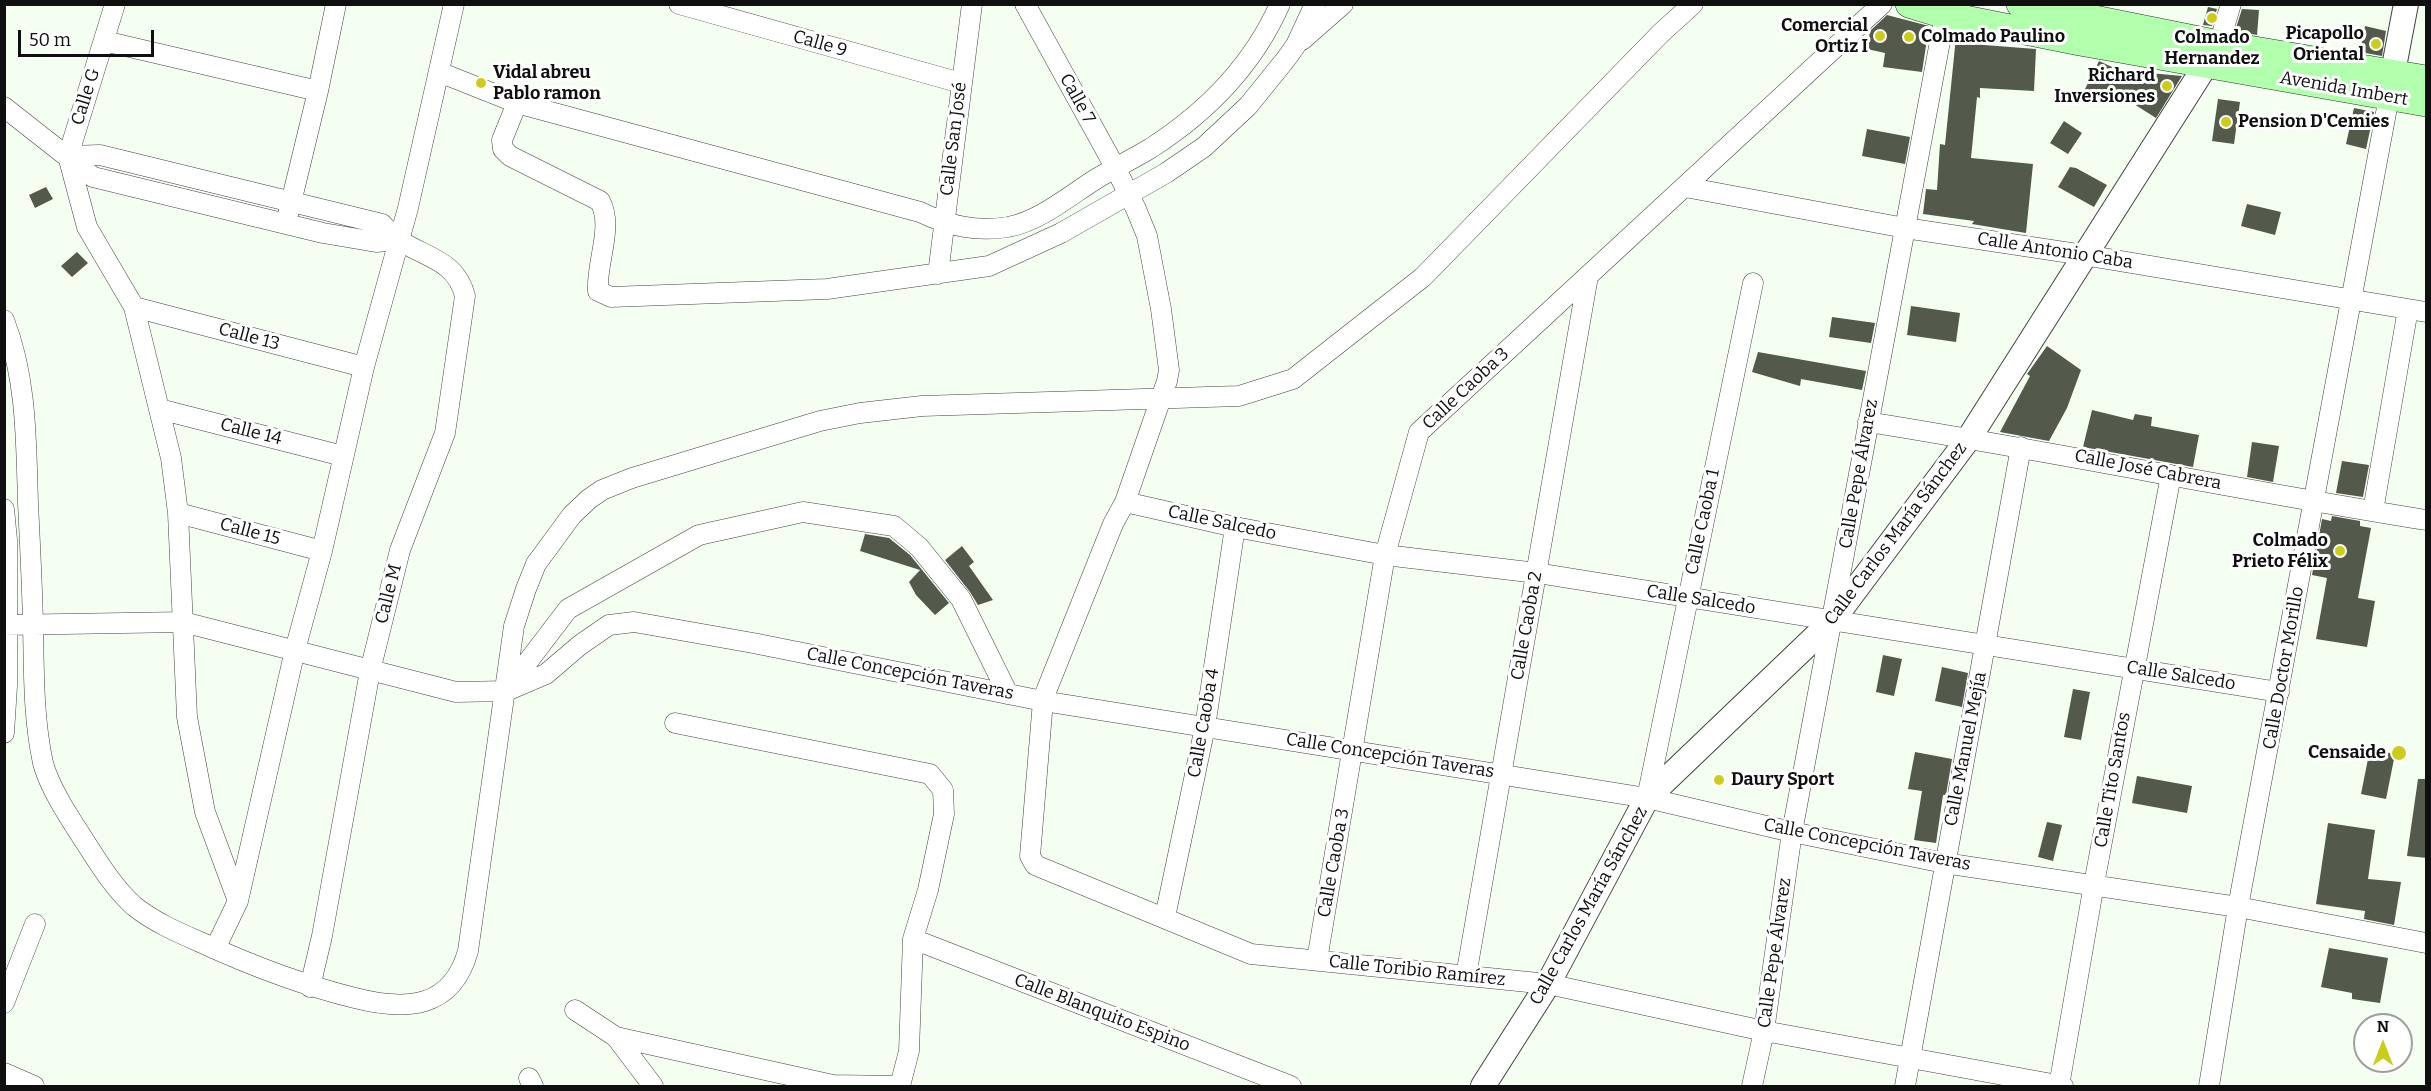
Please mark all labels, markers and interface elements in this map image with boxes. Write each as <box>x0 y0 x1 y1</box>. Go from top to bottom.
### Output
marker: Colmado Hernandez <box>2205 11 2219 25</box>
place label: Comercial Ortiz I <box>1781 15 1868 57</box>
scale bar <box>21 18 158 56</box>
place label: Picapollo Oriental <box>2285 23 2364 66</box>
street label: Calle 9 <box>790 26 850 62</box>
place label: Colmado Paulino <box>1921 26 2065 48</box>
place label: Colmado Hernandez <box>2164 27 2260 70</box>
text: 50 m <box>29 29 71 51</box>
marker: Comercial Ortiz I <box>1873 29 1887 43</box>
marker: Colmado Paulino <box>1902 30 1916 44</box>
marker: Picapollo Oriental <box>2369 37 2383 51</box>
place label: Vidal abreu Pablo ramon <box>493 62 601 104</box>
place label: Richard Inversiones <box>2054 65 2155 107</box>
street label: Calle G <box>67 66 105 128</box>
street label: Avenida Imbert <box>2278 67 2410 111</box>
street label: Calle 7 <box>1054 70 1100 128</box>
marker: Vidal abreu Pablo ramon <box>474 76 488 90</box>
marker: Richard Inversiones <box>2160 79 2174 93</box>
street label: Calle San José <box>936 81 972 197</box>
place label: Pension D'Cemies <box>2238 111 2389 133</box>
marker: Pension D'Cemies <box>2219 115 2233 129</box>
street label: Calle Antonio Caba <box>1976 228 2134 274</box>
street label: Calle 13 <box>216 318 282 356</box>
street label: Calle Caoba 3 <box>1418 343 1514 435</box>
street label: Calle Pepe Álvarez <box>1835 397 1883 551</box>
street label: Calle 14 <box>218 414 284 450</box>
street label: Calle Carlos María Sánchez <box>1820 438 1972 630</box>
street label: Calle José Cabrera <box>2073 445 2223 495</box>
street label: Calle Caoba 1 <box>1681 467 1725 577</box>
street label: Calle Salcedo <box>1166 501 1278 545</box>
street label: Calle 15 <box>217 514 283 550</box>
place label: Colmado Prieto Félix <box>2232 530 2328 572</box>
marker: Colmado Prieto Félix <box>2333 544 2347 558</box>
street label: Calle M <box>371 562 407 626</box>
street label: Calle Caoba 2 <box>1507 570 1547 682</box>
street label: Calle Salcedo <box>1645 581 1757 619</box>
street label: Calle Doctor Morillo <box>2259 585 2309 751</box>
street label: Calle Concepción Taveras <box>805 643 1015 705</box>
street label: Calle Salcedo <box>2125 657 2237 695</box>
street label: Calle Caoba 4 <box>1184 667 1224 779</box>
street label: Calle Manuel Mejía <box>1940 670 1992 828</box>
street label: Calle Tito Santos <box>2090 710 2136 850</box>
street label: Calle Concepción Taveras <box>1284 729 1496 783</box>
place label: Censaide <box>2308 742 2386 764</box>
marker: Censaide <box>2390 744 2408 762</box>
place label: Daury Sport <box>1731 769 1834 791</box>
marker: Daury Sport <box>1712 773 1726 787</box>
street label: Calle Carlos María Sánchez <box>1525 803 1653 1009</box>
street label: Calle Caoba 3 <box>1314 807 1354 919</box>
street label: Calle Concepción Taveras <box>1762 814 1972 876</box>
street label: Calle Pepe Álvarez <box>1754 876 1796 1030</box>
street label: Calle Toribio Ramírez <box>1328 951 1506 991</box>
street label: Calle Blanquito Espino <box>1011 969 1193 1057</box>
north arrow <box>2353 1013 2413 1073</box>
text: N <box>2377 1017 2389 1036</box>

